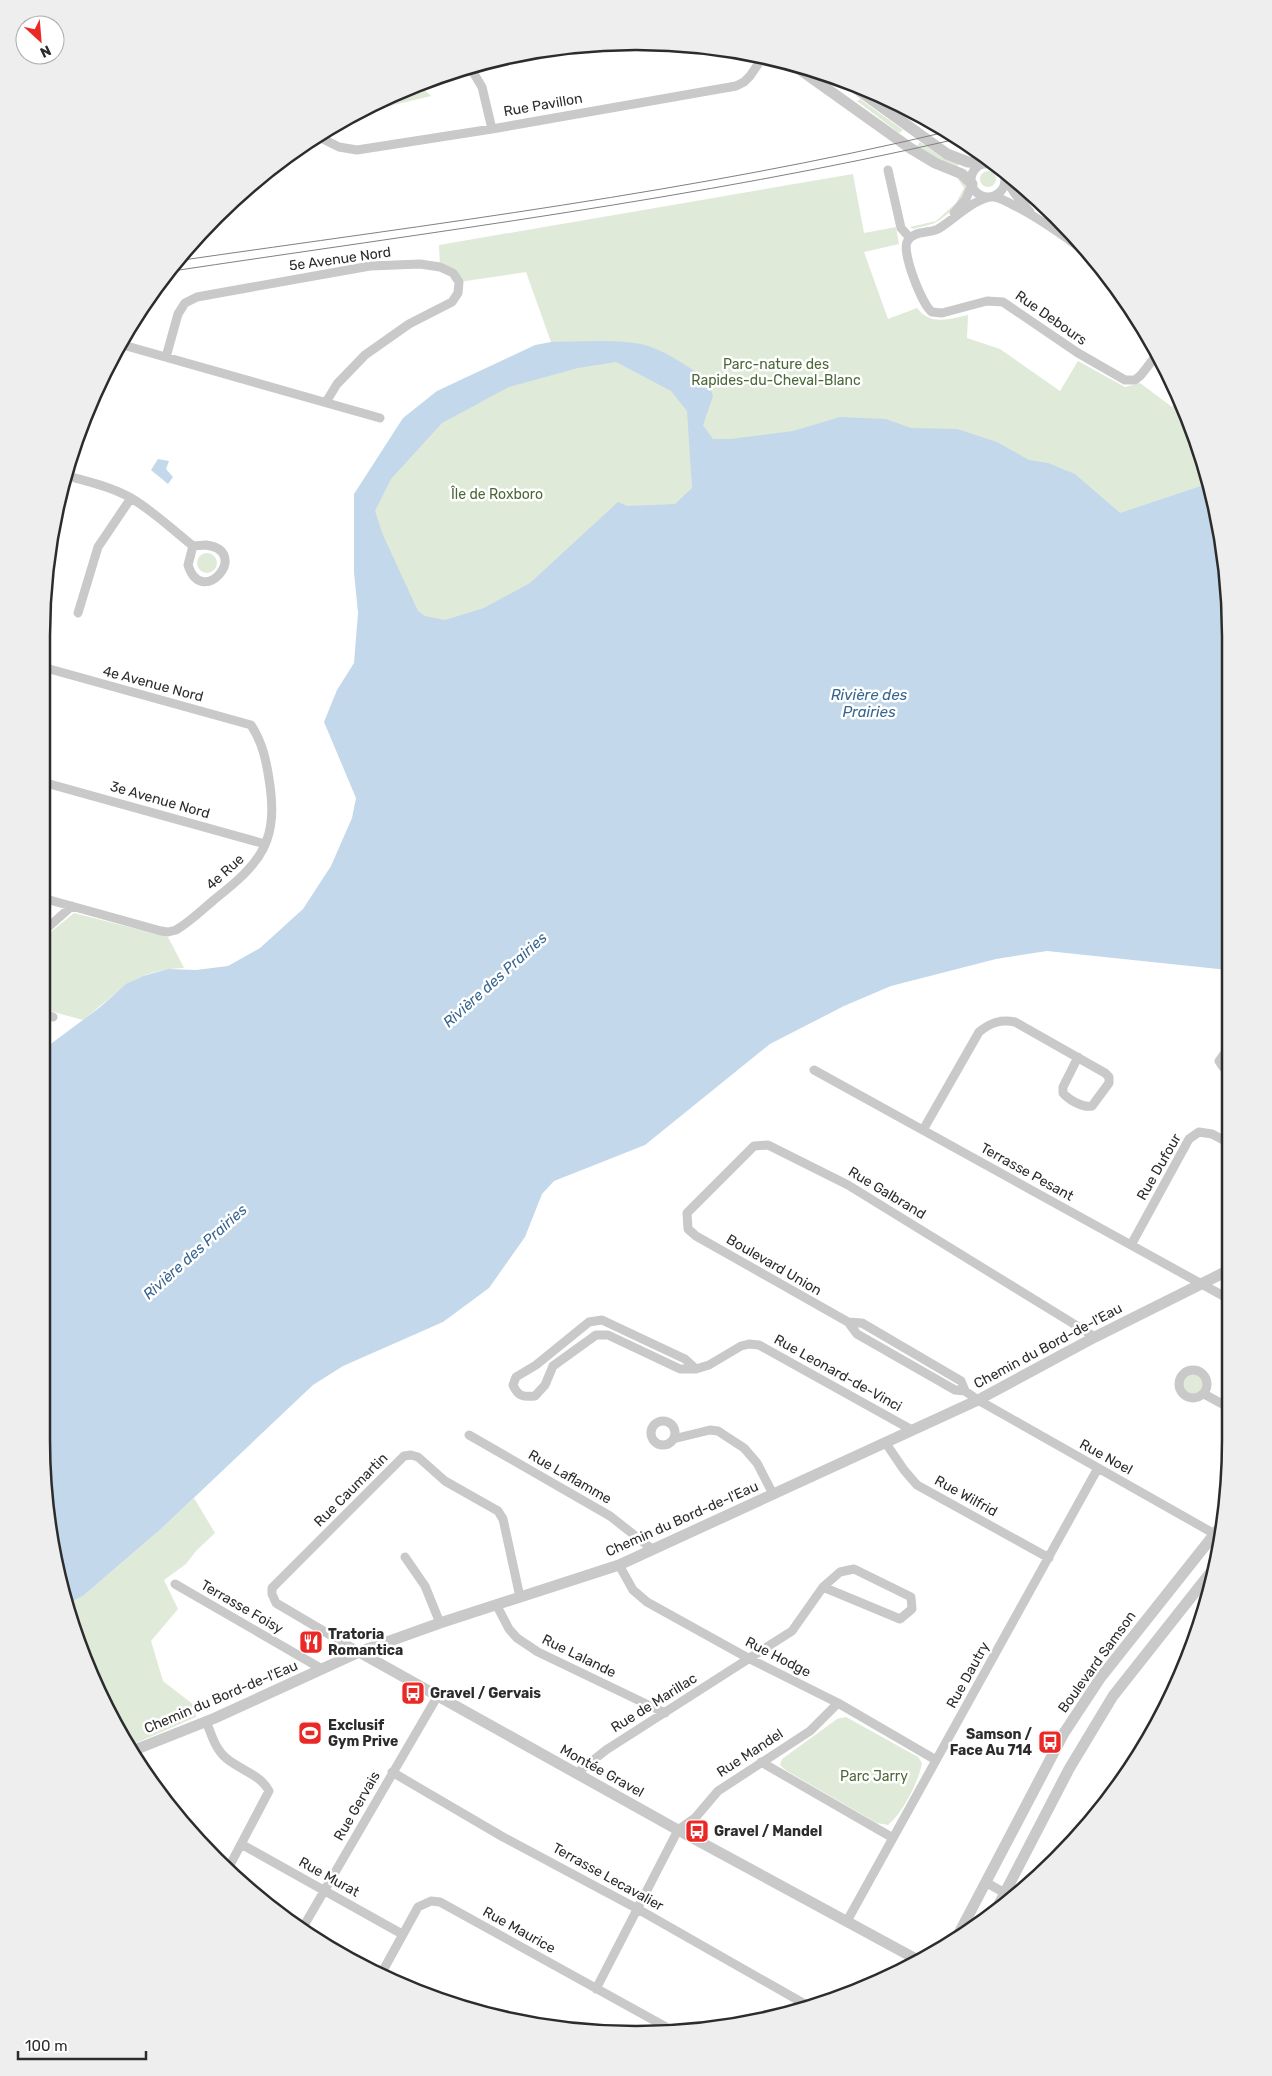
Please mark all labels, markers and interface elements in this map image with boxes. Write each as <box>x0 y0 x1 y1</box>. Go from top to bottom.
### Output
north arrow <box>15 15 65 65</box>
text: N <box>37 41 54 61</box>
street label: Rue Pavillon <box>502 90 584 120</box>
street label: 5e Avenue Nord <box>288 243 392 275</box>
street label: Rue Debours <box>1012 287 1090 349</box>
park label: Parc-nature des Rapides-du-Cheval-Blanc <box>691 356 861 389</box>
park label: Île de Roxboro <box>450 485 543 503</box>
street label: 4e Avenue Nord <box>101 662 205 706</box>
water label: Rivière des Prairies <box>831 686 908 721</box>
street label: 3e Avenue Nord <box>108 778 212 822</box>
street label: 4e Rue <box>202 850 248 894</box>
water label: Rivière des Prairies <box>439 928 551 1031</box>
street label: Rue Dufour <box>1133 1130 1185 1203</box>
street label: Terrasse Pesant <box>977 1139 1077 1205</box>
street label: Rue Galbrand <box>845 1163 929 1223</box>
water label: Rivière des Prairies <box>139 1200 251 1303</box>
street label: Boulevard Union <box>723 1231 825 1299</box>
street label: Chemin du Bord-de-l'Eau <box>971 1300 1125 1392</box>
street label: Rue Leonard-de-Vinci <box>771 1331 905 1415</box>
street label: Rue Noel <box>1077 1436 1135 1478</box>
street label: Rue Laflamme <box>525 1446 615 1508</box>
street label: Rue Caumartin <box>311 1450 391 1530</box>
street label: Rue Wilfrid <box>932 1472 1000 1520</box>
street label: Chemin du Bord-de-l'Eau <box>603 1478 761 1560</box>
street label: Terrasse Foisy <box>198 1577 287 1638</box>
street label: Boulevard Samson <box>1054 1608 1140 1716</box>
place label: Tratoria Romantica <box>328 1626 403 1659</box>
restaurant icon: Tratoria Romantica <box>298 1629 324 1655</box>
street label: Rue Lalande <box>539 1631 619 1681</box>
street label: Rue Hodge <box>742 1633 814 1681</box>
street label: Rue Dautry <box>943 1639 993 1711</box>
street label: Chemin du Bord-de-l'Eau <box>142 1657 300 1737</box>
street label: Rue de Marillac <box>608 1670 700 1736</box>
bus stop icon: Gravel / Gervais <box>400 1680 426 1706</box>
place label: Gravel / Gervais <box>430 1685 541 1702</box>
place label: Exclusif Gym Prive <box>328 1717 398 1750</box>
sports icon: Exclusif Gym Prive <box>297 1720 323 1746</box>
street label: Rue Mandel <box>714 1725 786 1781</box>
place label: Samson / Face Au 714 <box>950 1726 1033 1759</box>
bus stop icon: Samson / Face Au 714 <box>1037 1729 1063 1755</box>
street label: Montée Gravel <box>557 1741 647 1801</box>
street label: Rue Gervais <box>330 1768 384 1844</box>
park label: Parc Jarry <box>840 1768 908 1785</box>
bus stop icon: Gravel / Mandel <box>684 1818 710 1844</box>
place label: Gravel / Mandel <box>714 1823 822 1840</box>
street label: Terrasse Lecavalier <box>549 1839 667 1915</box>
street label: Rue Murat <box>296 1853 363 1901</box>
street label: Rue Maurice <box>480 1903 558 1957</box>
scale bar <box>18 2028 145 2060</box>
text: 100 m <box>25 2037 67 2055</box>

